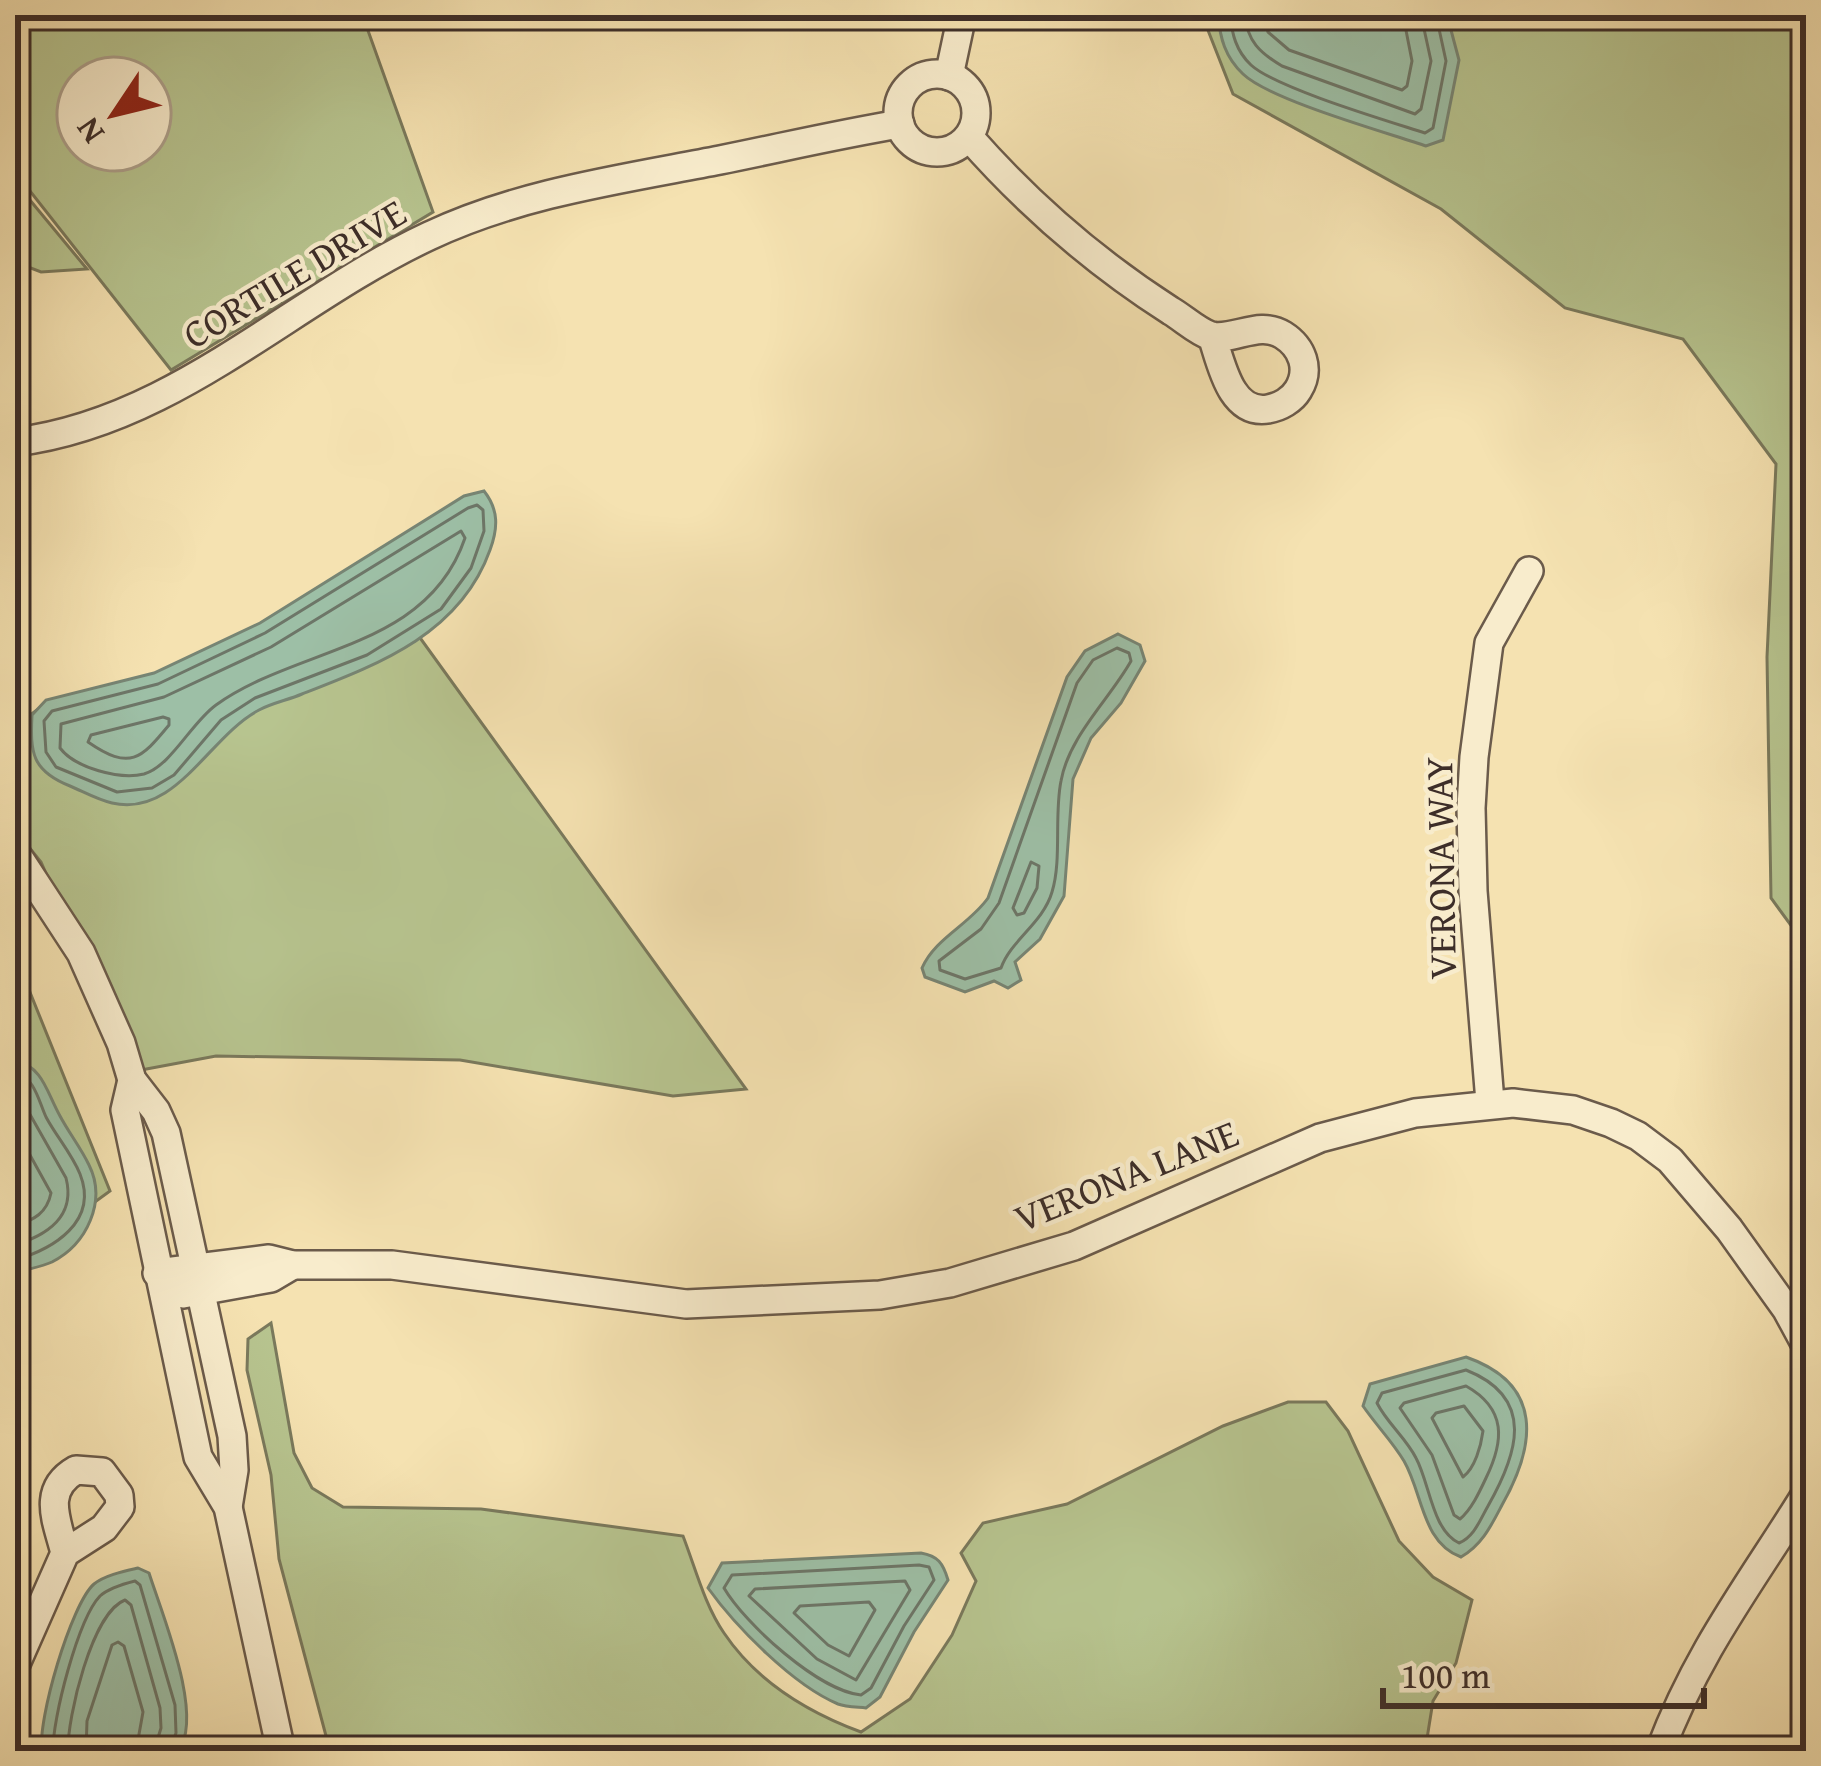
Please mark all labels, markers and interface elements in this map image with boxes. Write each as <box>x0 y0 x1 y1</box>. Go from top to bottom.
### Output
north arrow <box>54 54 174 174</box>
text: N <box>63 108 115 154</box>
street label: CORTILE DRIVE <box>171 183 416 362</box>
street label: VERONA WAY <box>1409 756 1470 980</box>
street label: VERONA LANE <box>1005 1104 1246 1245</box>
scale bar <box>1383 1634 1704 1708</box>
text: 100 m <box>1401 1648 1490 1701</box>

